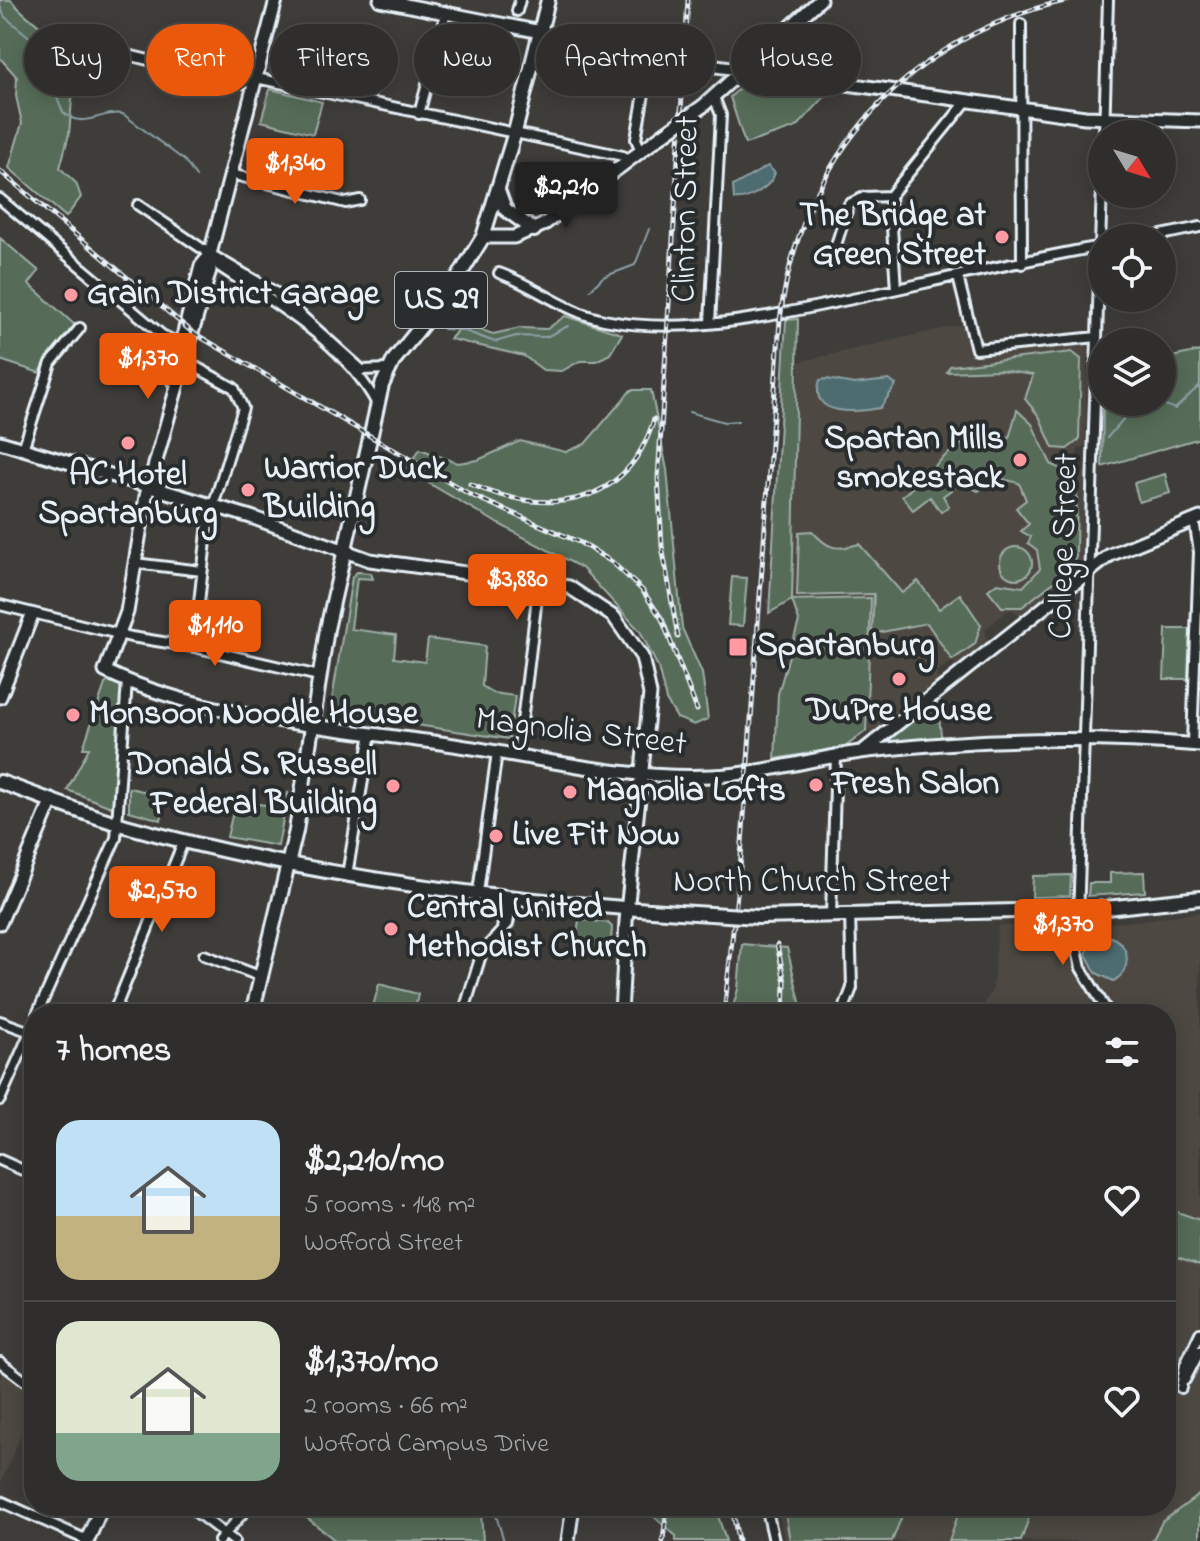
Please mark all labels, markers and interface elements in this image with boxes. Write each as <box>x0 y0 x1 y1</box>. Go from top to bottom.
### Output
chip: Buy <box>24 24 130 96</box>
chip: Rent <box>146 24 254 96</box>
chip: Filters <box>270 24 398 96</box>
chip: New <box>414 24 520 96</box>
chip: Apartment <box>536 24 715 96</box>
chip: House <box>731 24 861 96</box>
street label: Clinton Street <box>660 115 714 303</box>
north arrow <box>1088 120 1176 208</box>
map controls <box>1088 120 1176 416</box>
pin: $1,340 <box>230 138 360 206</box>
text: $1,340 <box>264 145 326 183</box>
pin: $2,210 <box>501 162 631 230</box>
text: $2,210 <box>533 169 599 207</box>
place label: The Bridge at Green Street <box>799 192 987 281</box>
button: locate <box>1088 224 1176 312</box>
marker: The Bridge at Green Street <box>993 228 1011 246</box>
place label: Grain District Garage <box>87 270 380 321</box>
road number: US 29 <box>395 272 487 328</box>
marker: Grain District Garage <box>62 286 80 304</box>
button: layers <box>1088 328 1176 416</box>
pin: $1,370 <box>83 333 213 401</box>
text: $1,370 <box>117 340 179 378</box>
place label: Spartan Mills smokestack <box>824 415 1005 504</box>
marker: AC Hotel Spartanburg <box>119 434 137 452</box>
place label: Warrior Duck Building <box>262 445 448 535</box>
place label: AC Hotel Spartanburg <box>39 451 217 541</box>
marker: Spartan Mills smokestack <box>1011 451 1029 469</box>
street label: College Street <box>1037 452 1093 640</box>
marker: Warrior Duck Building <box>239 481 257 499</box>
pin: $3,880 <box>452 554 582 622</box>
text: $3,880 <box>486 561 548 599</box>
pin: $1,110 <box>150 600 280 668</box>
text: $1,110 <box>187 607 243 645</box>
place label: Spartanburg <box>756 622 935 673</box>
marker: Spartanburg <box>727 636 749 658</box>
marker: DuPre House <box>890 670 908 688</box>
place label: DuPre House <box>804 687 993 737</box>
place label: Monsoon Noodle House <box>89 690 419 740</box>
street label: Magnolia Street <box>473 695 689 771</box>
marker: Monsoon Noodle House <box>64 706 82 724</box>
place label: Donald S. Russell Federal Building <box>127 741 377 831</box>
place label: Fresh Salon <box>830 760 999 810</box>
place label: Magnolia Lofts <box>586 767 786 818</box>
marker: Fresh Salon <box>807 776 825 794</box>
marker: Donald S. Russell Federal Building <box>384 777 402 795</box>
marker: Magnolia Lofts <box>561 783 579 801</box>
place label: Live Fit Now <box>512 811 680 861</box>
marker: Live Fit Now <box>487 827 505 845</box>
street label: North Church Street <box>673 858 951 908</box>
pin: $2,570 <box>97 866 227 934</box>
text: $2,570 <box>127 873 197 911</box>
place label: Central United Methodist Church <box>407 884 647 973</box>
pin: $1,370 <box>998 899 1128 967</box>
text: $1,370 <box>1032 906 1094 944</box>
marker: Central United Methodist Church <box>382 920 400 938</box>
text: 7 homes <box>56 1027 171 1077</box>
icon: filters <box>1100 1030 1144 1074</box>
text: $2,210/mo <box>304 1137 444 1187</box>
icon: home <box>120 1152 216 1248</box>
icon: heart <box>1100 1178 1144 1222</box>
text: 5 rooms · 148 m² <box>304 1187 476 1225</box>
text: Wofford Street <box>304 1225 463 1263</box>
text: $1,370/mo <box>304 1338 439 1388</box>
icon: home <box>120 1353 216 1449</box>
icon: heart <box>1100 1379 1144 1423</box>
text: 2 rooms · 66 m² <box>304 1388 468 1426</box>
text: Wofford Campus Drive <box>304 1426 549 1464</box>

